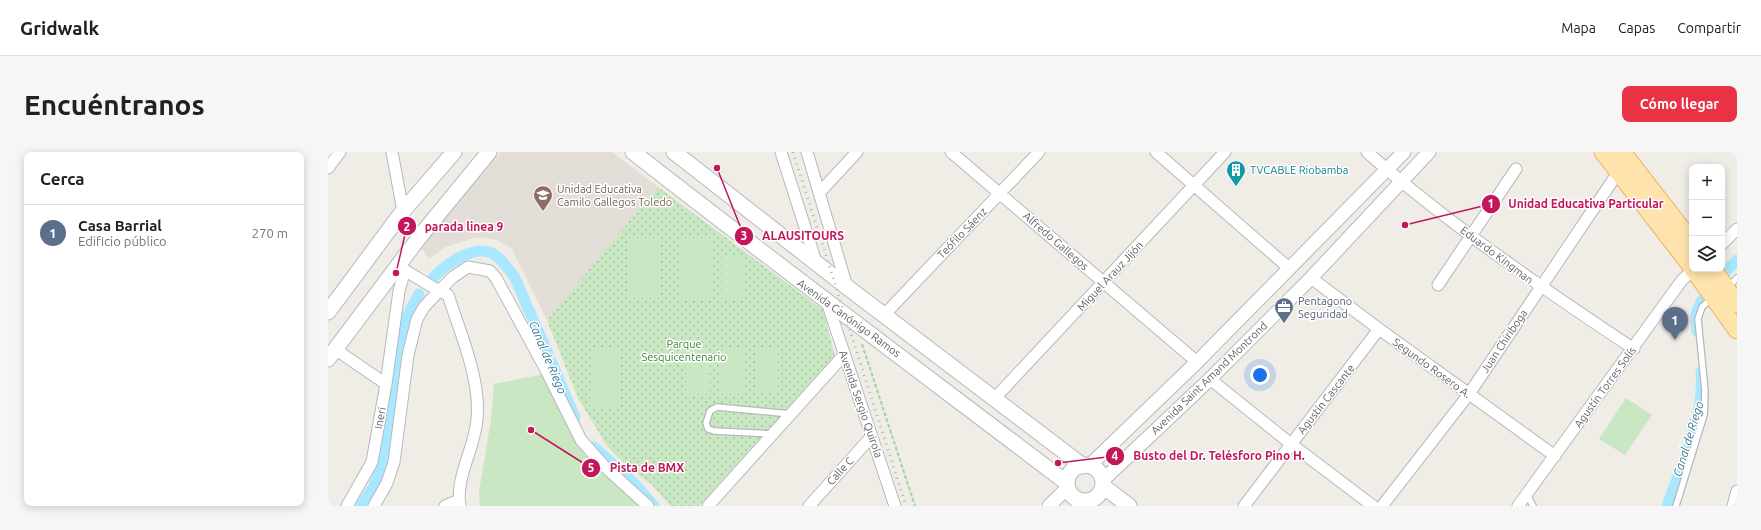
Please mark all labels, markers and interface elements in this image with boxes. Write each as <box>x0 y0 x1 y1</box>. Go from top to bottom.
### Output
text: Gridwalk <box>20 17 99 39</box>
text: Mapa <box>1561 20 1596 36</box>
text: Capas <box>1618 20 1655 36</box>
text: Compartir <box>1677 20 1741 36</box>
button: Cómo llegar <box>1622 86 1737 122</box>
text: Encuéntranos <box>24 89 205 120</box>
building icon: TVCABLE Riobamba <box>1225 159 1247 187</box>
place label: TVCABLE Riobamba <box>1250 164 1348 176</box>
map controls <box>1689 164 1725 272</box>
button: + <box>1689 164 1725 200</box>
text: Cerca <box>40 169 85 188</box>
place label: Unidad Educativa Camilo Gallegos Toledo <box>557 183 672 208</box>
school or university icon: Unidad Educativa Camilo Gallegos Toledo <box>532 184 554 212</box>
callout: Unidad Educativa Particular <box>1481 192 1672 216</box>
text: 1 <box>1488 197 1494 210</box>
text: Unidad Educativa Particular <box>1508 197 1664 210</box>
button: − <box>1689 200 1725 236</box>
street label: Teófilo Sáenz <box>935 205 989 261</box>
street label: Alfredo Gallegos <box>1021 210 1091 273</box>
callout: parada linea 9 <box>397 214 512 238</box>
text: Casa Barrial <box>78 217 162 234</box>
text: 2 <box>404 220 411 233</box>
text: parada linea 9 <box>425 220 504 233</box>
callout: ALAUSITOURS <box>734 224 852 248</box>
street label: Eduardo Kingman <box>1458 224 1536 286</box>
text: 1 <box>49 226 57 240</box>
text: 270 m <box>252 226 288 240</box>
text: 3 <box>741 229 747 242</box>
text: ALAUSITOURS <box>762 229 844 242</box>
text: Edificio público <box>78 234 167 248</box>
button: layers <box>1689 236 1725 272</box>
street label: Miguel Arauz Jijón <box>1075 239 1145 313</box>
street label: Avenida Canónigo Ramos <box>795 277 903 360</box>
place label: Pentagono Seguridad <box>1298 295 1352 320</box>
office icon: Pentagono Seguridad <box>1273 296 1295 324</box>
street label: Juan Chiriboga <box>1478 307 1530 375</box>
pin: 1 <box>1662 307 1688 340</box>
water label: Canal de Riego <box>527 319 569 396</box>
street label: Avenida Saint Amand Montrond <box>1148 319 1270 437</box>
street label: Segundo Rosero A. <box>1391 336 1473 400</box>
park label: Parque Sesquicentenario <box>641 338 727 363</box>
street label: Agustín Torres Solís <box>1572 344 1638 430</box>
street label: Avenida Sergio Quirola <box>837 349 885 459</box>
street label: Agustín Cascante <box>1295 362 1357 436</box>
your location <box>1250 365 1270 385</box>
water label: Canal de Riego <box>1670 399 1706 478</box>
street label: Ineri <box>372 406 388 430</box>
callout: Busto del Dr. Telésforo Pino H. <box>1105 444 1313 468</box>
text: 4 <box>1112 449 1119 462</box>
text: Busto del Dr. Telésforo Pino H. <box>1133 449 1305 462</box>
street label: Calle C <box>824 454 856 487</box>
callout: Pista de BMX <box>581 456 692 480</box>
text: 5 <box>588 461 595 474</box>
text: Pista de BMX <box>610 461 684 474</box>

